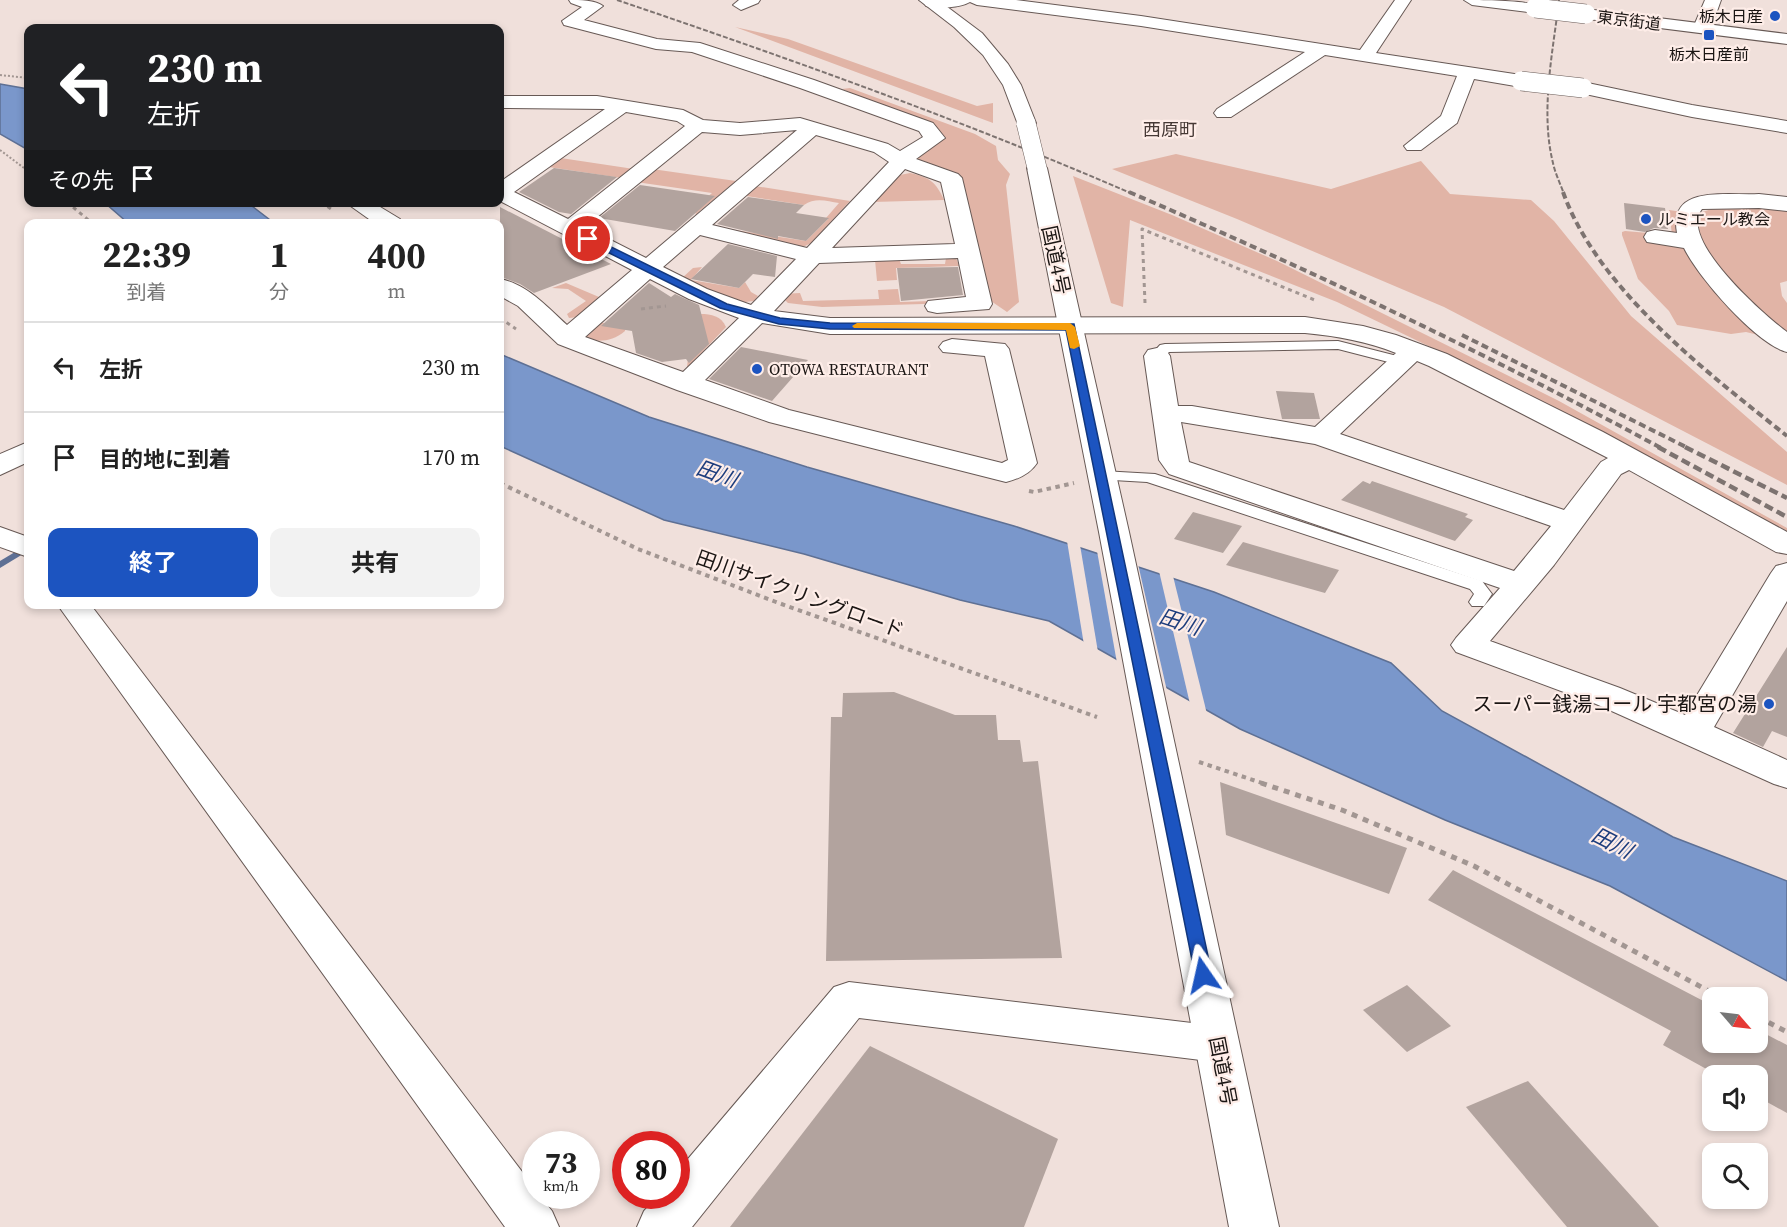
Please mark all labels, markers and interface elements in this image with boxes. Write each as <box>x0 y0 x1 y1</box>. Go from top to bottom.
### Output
street label: 東京街道 <box>1596 5 1662 35</box>
place label: 栃木日産 <box>1699 5 1763 27</box>
marker: 栃木日産 <box>1768 9 1782 23</box>
marker: 栃木日産前 <box>1702 28 1716 42</box>
text: 230 m <box>147 38 262 96</box>
place label: 栃木日産前 <box>1669 43 1749 65</box>
icon: left <box>48 48 126 126</box>
text: 左折 <box>147 96 201 133</box>
district label: 西原町 <box>1143 117 1197 142</box>
icon: arrive <box>126 162 159 195</box>
text: その先 <box>48 165 114 195</box>
place label: ルミエール教会 <box>1658 208 1770 230</box>
marker: ルミエール教会 <box>1639 212 1653 226</box>
pin <box>562 213 613 264</box>
icon: arrive <box>571 222 604 255</box>
street label: 国道4号 <box>1035 223 1077 297</box>
text: 22:39 <box>102 230 191 279</box>
text: 1 <box>269 230 289 279</box>
text: 400 <box>367 231 426 280</box>
text: m <box>388 277 406 305</box>
text: 到着 <box>127 278 167 306</box>
text: 分 <box>269 278 289 306</box>
icon: left <box>48 351 81 384</box>
text: 230 m <box>422 352 480 382</box>
text: 左折 <box>99 354 143 384</box>
place label: OTOWA RESTAURANT <box>769 358 929 380</box>
marker: OTOWA RESTAURANT <box>750 362 764 376</box>
icon: arrive <box>48 441 81 474</box>
text: 170 m <box>422 442 480 472</box>
text: 目的地に到着 <box>99 444 231 474</box>
water label: 田川 <box>692 453 744 495</box>
button: 終了 <box>48 528 258 597</box>
button: 共有 <box>270 528 480 597</box>
street label: 田川サイクリングロード <box>692 543 908 645</box>
water label: 田川 <box>1156 601 1207 642</box>
place label: スーパー銭湯コール 宇都宮の湯 <box>1473 690 1757 718</box>
marker: スーパー銭湯コール 宇都宮の湯 <box>1762 697 1776 711</box>
water label: 田川 <box>1587 820 1639 866</box>
position arrow <box>1171 943 1235 1007</box>
north arrow <box>1702 987 1768 1053</box>
map controls <box>1702 987 1768 1209</box>
street label: 国道4号 <box>1203 1034 1243 1108</box>
button: sound <box>1702 1065 1768 1131</box>
speed limit sign: 80 <box>612 1131 690 1209</box>
text: 73 <box>545 1142 577 1183</box>
button: search <box>1702 1143 1768 1209</box>
text: km/h <box>543 1175 579 1196</box>

